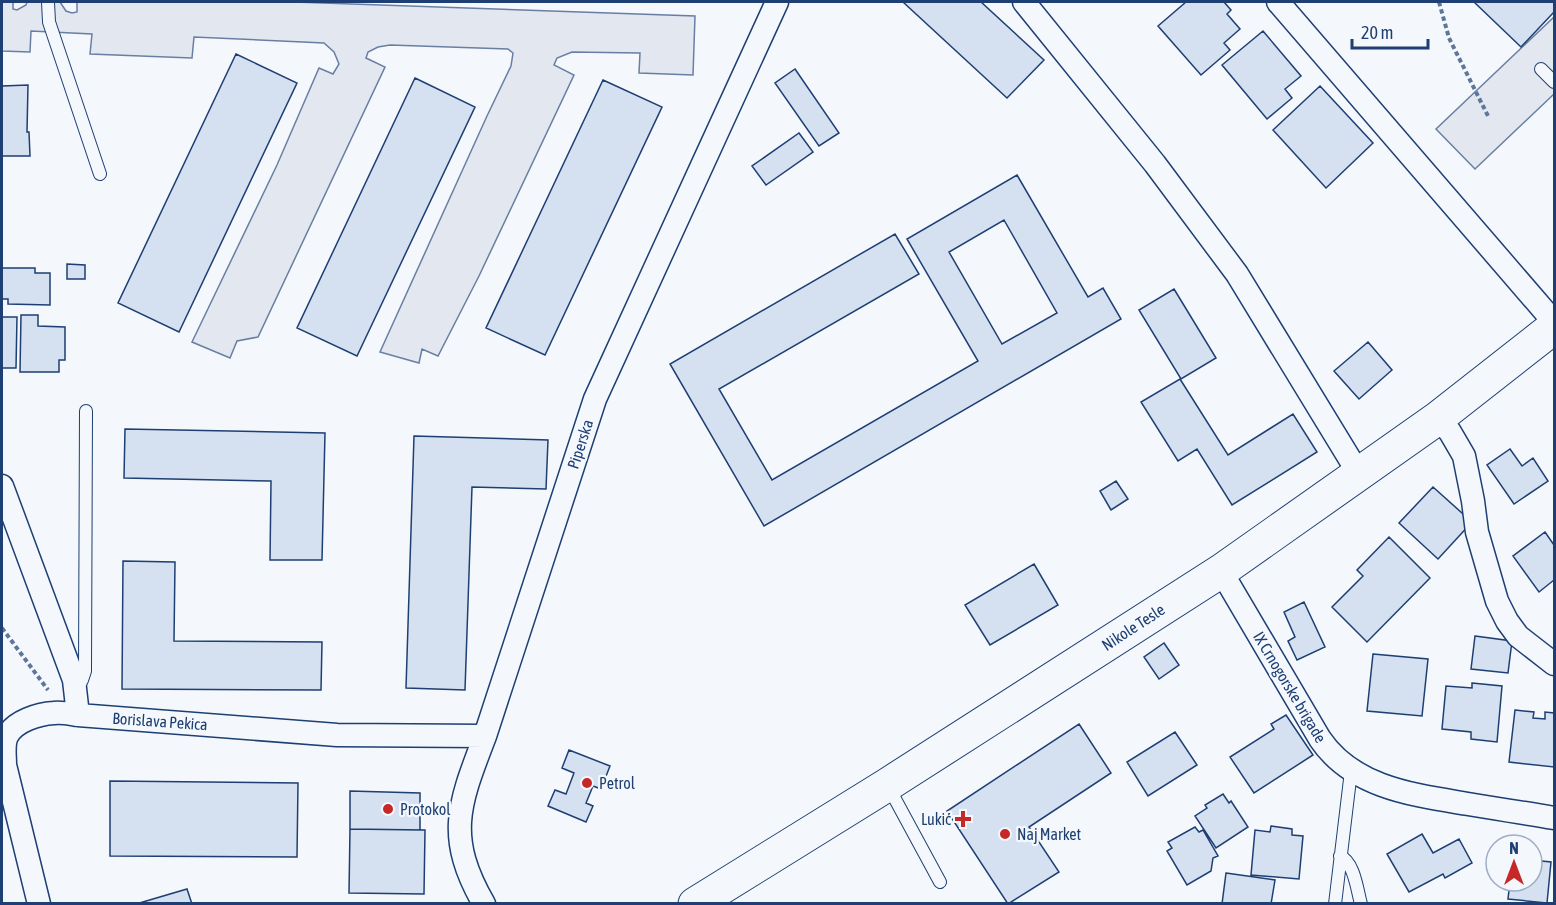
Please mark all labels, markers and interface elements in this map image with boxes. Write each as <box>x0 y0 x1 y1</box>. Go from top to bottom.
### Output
scale bar <box>1352 12 1428 50</box>
text: 20 m <box>1361 22 1393 43</box>
street label: Piperska <box>564 417 597 471</box>
street label: Nikole Tesle <box>1098 600 1168 654</box>
street label: IX Crnogorske brigade <box>1249 628 1330 746</box>
street label: Borislava Pekica <box>112 709 208 733</box>
place label: Petrol <box>599 774 636 792</box>
marker: Petrol <box>580 776 594 790</box>
place label: Protokol <box>400 800 451 818</box>
marker: Protokol <box>381 802 395 816</box>
place label: Lukić <box>921 810 951 828</box>
marker: Lukić <box>956 812 970 826</box>
place label: Naj Market <box>1017 825 1082 844</box>
marker: Naj Market <box>998 827 1012 841</box>
north arrow <box>1484 833 1544 893</box>
text: N <box>1509 839 1519 857</box>

